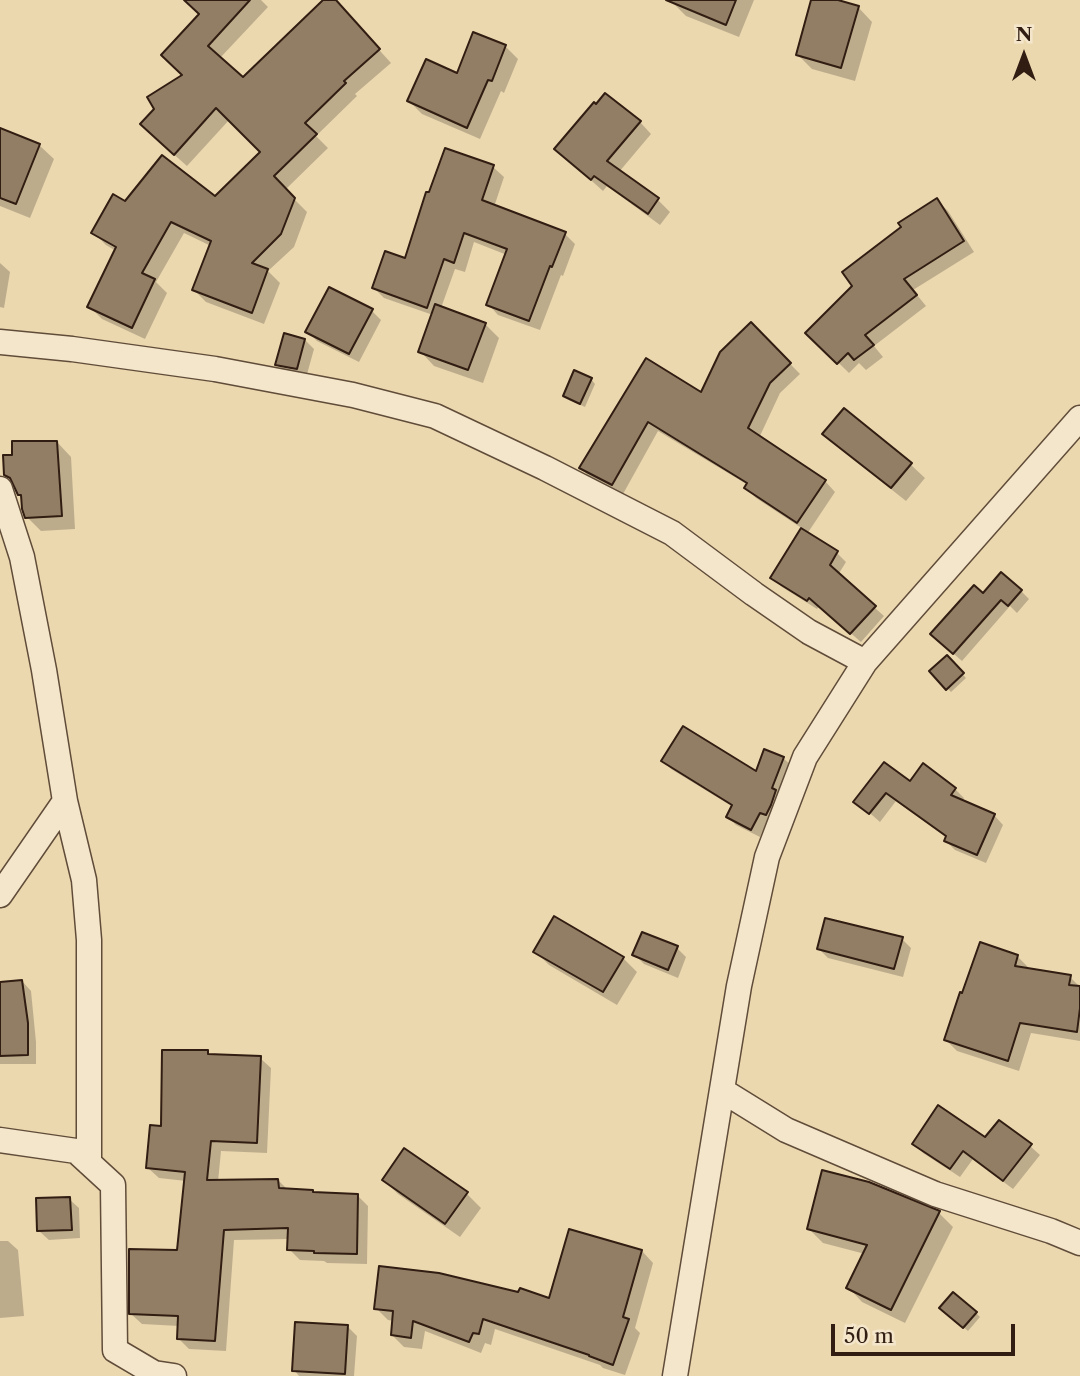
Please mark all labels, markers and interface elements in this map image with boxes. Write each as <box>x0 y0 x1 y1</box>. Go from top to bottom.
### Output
north arrow <box>989 21 1059 91</box>
text: N <box>1016 23 1032 46</box>
scale bar <box>835 1310 1019 1354</box>
text: 50 m <box>844 1323 894 1348</box>

